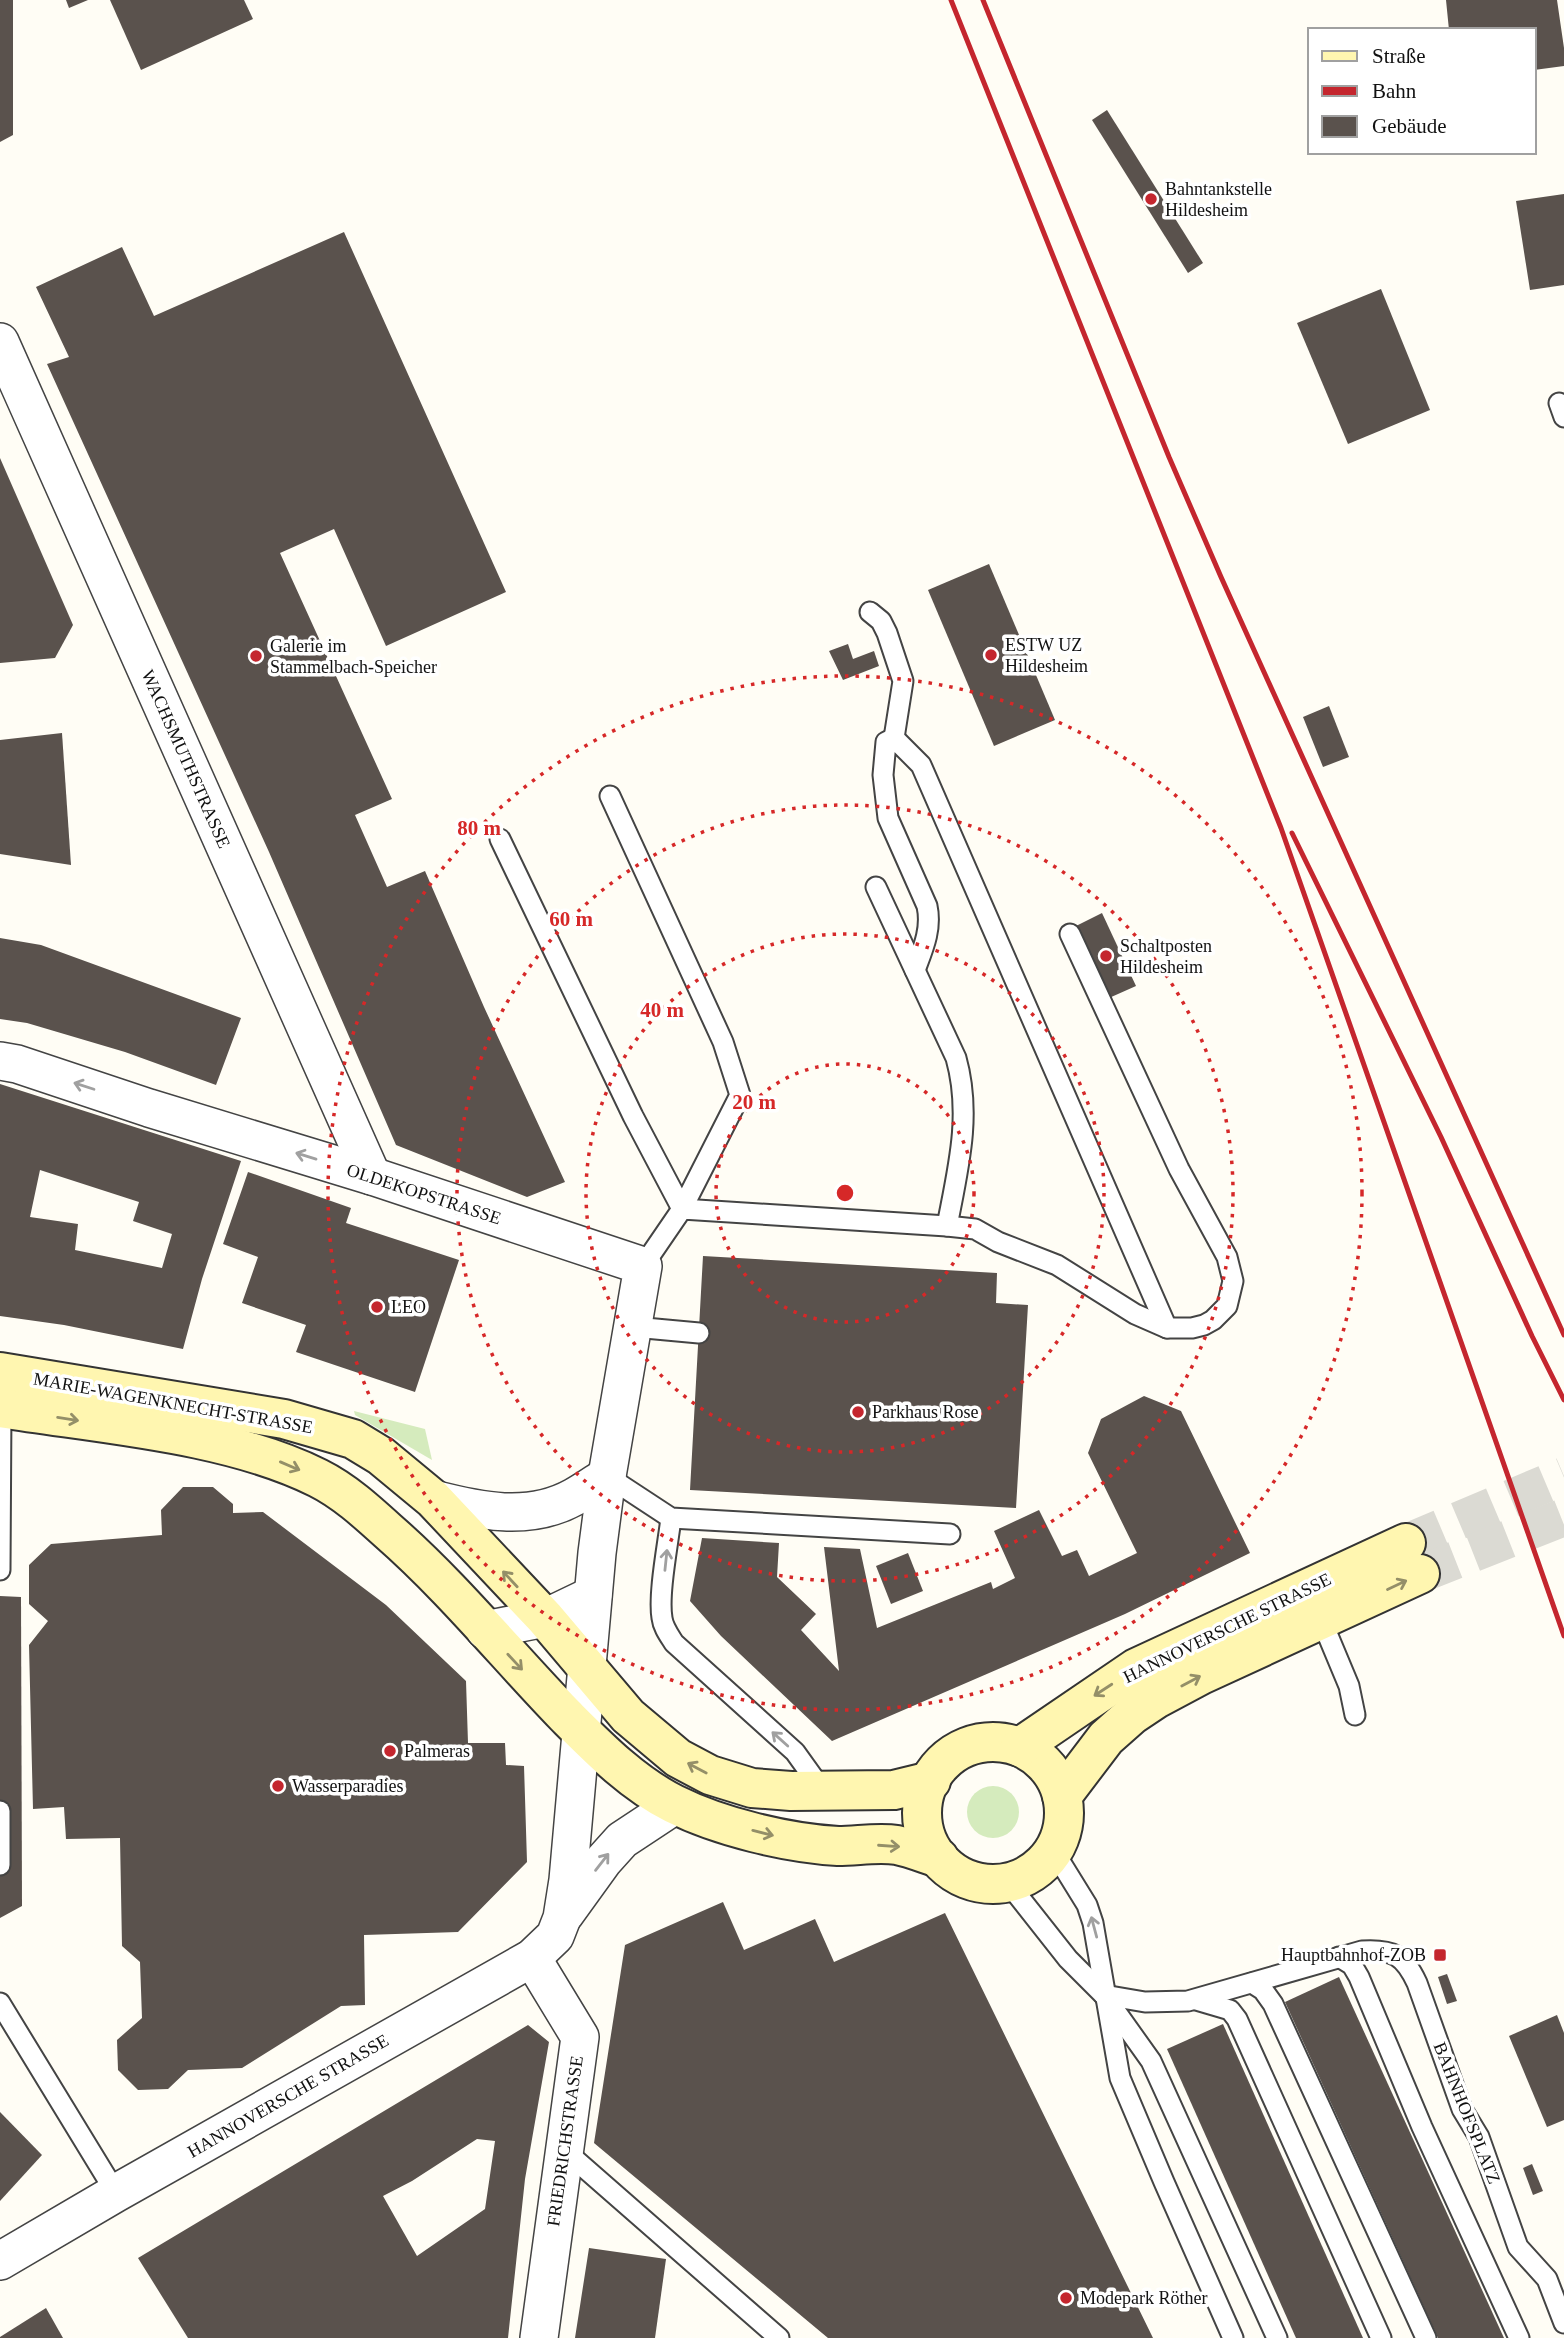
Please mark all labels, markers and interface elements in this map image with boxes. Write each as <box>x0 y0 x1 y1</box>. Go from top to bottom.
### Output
legend <box>1308 28 1536 154</box>
text: Straße <box>1372 44 1426 68</box>
text: Bahn <box>1372 79 1417 103</box>
text: Gebäude <box>1372 114 1447 138</box>
place label: Bahntankstelle Hildesheim <box>1165 179 1272 220</box>
marker: Bahntankstelle Hildesheim <box>1143 191 1159 207</box>
place label: ESTW UZ Hildesheim <box>1005 635 1088 676</box>
place label: Galerie im Stammelbach-Speicher <box>270 636 437 677</box>
marker: ESTW UZ Hildesheim <box>983 647 999 663</box>
marker: Galerie im Stammelbach-Speicher <box>248 648 264 664</box>
street label: WACHSMUTHSTRASSE <box>138 667 234 851</box>
text: 80 m <box>457 816 501 840</box>
text: 60 m <box>549 907 593 931</box>
place label: Schaltposten Hildesheim <box>1120 936 1212 977</box>
marker: Schaltposten Hildesheim <box>1098 948 1114 964</box>
text: 40 m <box>640 998 684 1022</box>
one-way arrow <box>73 1079 95 1092</box>
text: 20 m <box>732 1090 776 1114</box>
one-way arrow <box>296 1149 318 1162</box>
street label: OLDEKOPSTRASSE <box>344 1160 504 1228</box>
centre of rings <box>833 1181 857 1205</box>
place label: LEO <box>391 1297 426 1317</box>
marker: LEO <box>369 1299 385 1315</box>
street label: MARIE-WAGENKNECHT-STRASSE <box>32 1369 314 1437</box>
place label: Parkhaus Rose <box>872 1402 979 1422</box>
marker: Parkhaus Rose <box>850 1404 866 1420</box>
one-way arrow <box>56 1412 79 1425</box>
one-way arrow <box>279 1461 300 1474</box>
one-way arrow <box>660 1549 673 1571</box>
street label: HANNOVERSCHE STRASSE <box>1120 1569 1334 1687</box>
one-way arrow <box>502 1570 518 1588</box>
one-way arrow <box>1386 1578 1407 1591</box>
one-way arrow <box>507 1653 523 1671</box>
one-way arrow <box>1180 1673 1201 1687</box>
one-way arrow <box>1093 1683 1113 1697</box>
one-way arrow <box>772 1730 789 1747</box>
place label: Palmeras <box>404 1741 470 1761</box>
marker: Palmeras <box>382 1743 398 1759</box>
one-way arrow <box>687 1761 708 1775</box>
place label: Wasserparadies <box>292 1776 404 1796</box>
marker: Wasserparadies <box>270 1778 286 1794</box>
one-way arrow <box>751 1827 774 1840</box>
one-way arrow <box>878 1840 900 1853</box>
one-way arrow <box>595 1854 610 1872</box>
one-way arrow <box>1087 1917 1100 1939</box>
place label: Hauptbahnhof-ZOB <box>1281 1945 1426 1965</box>
marker: Hauptbahnhof-ZOB <box>1432 1947 1448 1963</box>
street label: HANNOVERSCHE STRASSE <box>184 2030 392 2162</box>
street label: BAHNHOFSPLATZ <box>1429 2039 1505 2187</box>
street label: FRIEDRICHSTRASSE <box>543 2054 587 2228</box>
place label: Modepark Röther <box>1080 2288 1207 2308</box>
marker: Modepark Röther <box>1058 2290 1074 2306</box>

